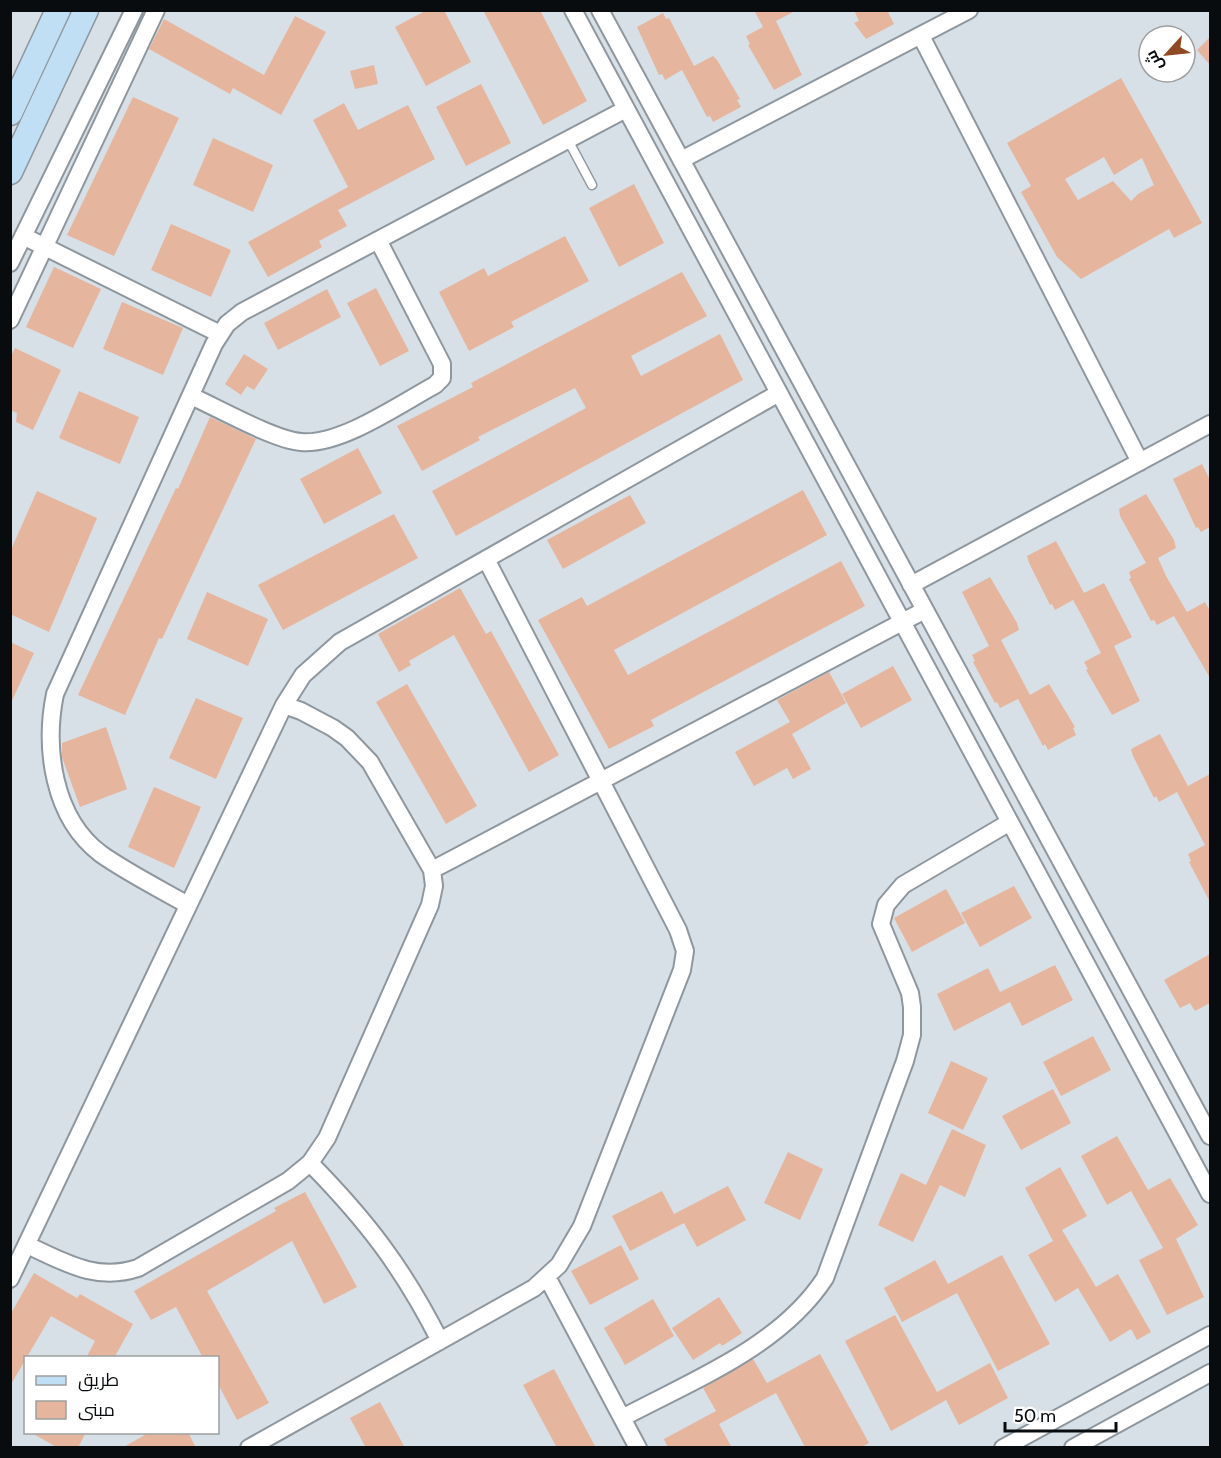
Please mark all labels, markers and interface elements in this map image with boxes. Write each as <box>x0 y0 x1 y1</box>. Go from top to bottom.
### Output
north arrow <box>1137 24 1197 84</box>
text: ش <box>1141 47 1167 74</box>
legend <box>24 1356 219 1434</box>
text: طريق <box>78 1369 119 1392</box>
scale bar <box>1005 1395 1116 1433</box>
text: مبنى <box>78 1399 115 1421</box>
text: 50 m <box>1014 1405 1056 1427</box>

